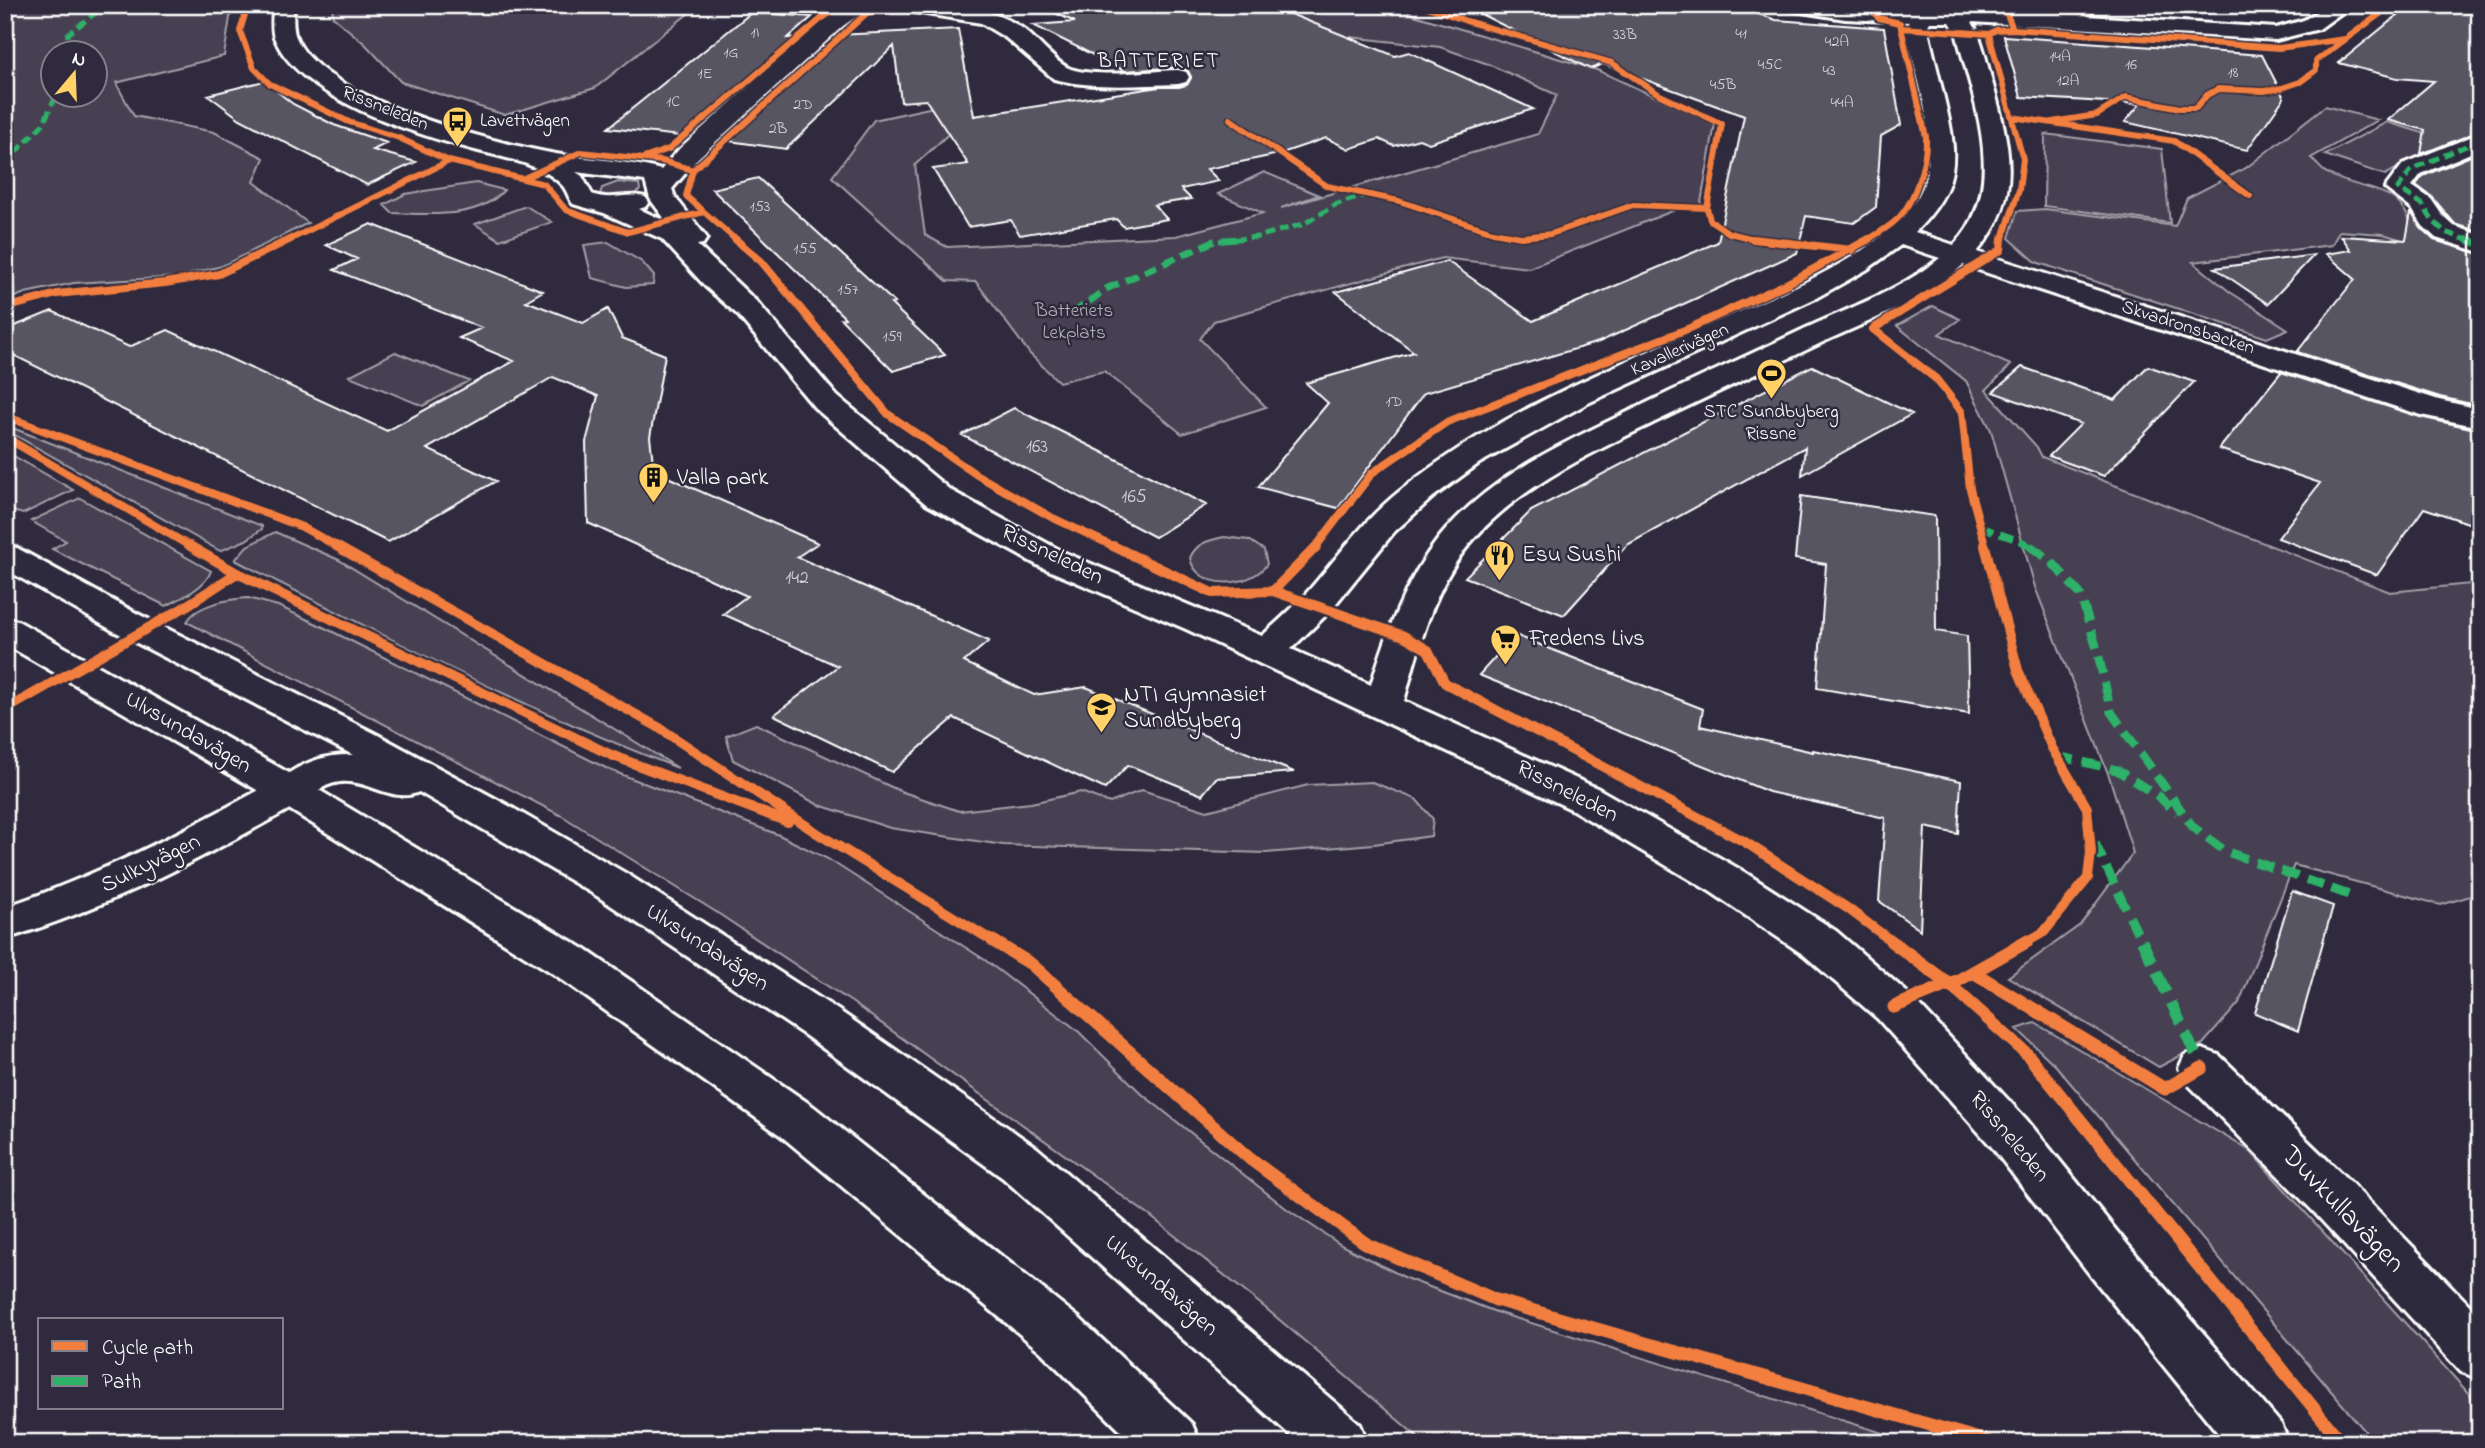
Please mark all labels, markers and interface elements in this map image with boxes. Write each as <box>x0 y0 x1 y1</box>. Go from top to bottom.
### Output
house number: 1I <box>751 21 759 45</box>
house number: 41 <box>1735 22 1747 46</box>
house number: 33B <box>1613 23 1637 47</box>
house number: 42A <box>1825 30 1849 54</box>
north arrow <box>38 38 108 108</box>
house number: 1G <box>723 41 739 65</box>
text: N <box>68 45 89 75</box>
house number: 14A <box>2049 45 2071 69</box>
district label: BATTERIET <box>1096 47 1221 77</box>
house number: 45C <box>1758 53 1782 77</box>
house number: 16 <box>2125 53 2137 77</box>
house number: 43 <box>1822 59 1836 83</box>
house number: 18 <box>2227 61 2239 85</box>
house number: 1E <box>698 62 712 86</box>
house number: 12A <box>2057 69 2080 93</box>
house number: 45B <box>1710 73 1736 97</box>
street label: Rissneleden <box>338 79 432 139</box>
house number: 1C <box>666 90 680 114</box>
house number: 44A <box>1830 91 1854 115</box>
house number: 2D <box>793 93 813 117</box>
bus stop icon: Lavettvägen <box>440 104 474 148</box>
place label: Lavettvägen <box>480 108 570 137</box>
house number: 2B <box>769 117 788 141</box>
house number: 153 <box>750 195 770 219</box>
house number: 155 <box>793 237 817 261</box>
house number: 157 <box>838 278 859 302</box>
street label: Skvadronsbacken <box>2118 294 2258 362</box>
park label: Batteriets Lekplats <box>1034 298 1113 347</box>
street label: Kavallerivägen <box>1627 316 1734 385</box>
house number: 159 <box>882 325 902 349</box>
sports icon: STC Sundbyberg Rissne <box>1754 356 1788 400</box>
house number: 1D <box>1386 390 1402 414</box>
place label: STC Sundbyberg Rissne <box>1704 399 1838 448</box>
house number: 163 <box>1026 434 1048 461</box>
building icon: Valla park <box>637 461 671 505</box>
place label: Valla park <box>676 462 769 495</box>
house number: 165 <box>1121 484 1147 511</box>
street label: Rissneleden <box>995 516 1109 594</box>
restaurant icon: Esu Sushi <box>1482 538 1516 582</box>
place label: Esu Sushi <box>1522 539 1621 572</box>
house number: 142 <box>785 565 809 592</box>
supermarket icon: Fredens Livs <box>1489 622 1523 666</box>
place label: Fredens Livs <box>1528 623 1645 656</box>
place label: NTI Gymnasiet Sundbyberg <box>1124 679 1267 740</box>
street label: Ulvsundavägen <box>118 683 257 783</box>
school or university icon: NTI Gymnasiet Sundbyberg <box>1084 691 1118 735</box>
street label: Rissneleden <box>1510 752 1624 832</box>
street label: Sulkyvägen <box>96 826 207 904</box>
street label: Ulvsundavägen <box>638 896 775 1001</box>
street label: Rissneleden <box>1961 1084 2057 1190</box>
street label: Duvkullavägen <box>2270 1136 2414 1283</box>
street label: Ulvsundavägen <box>1096 1227 1225 1346</box>
legend <box>38 1318 284 1410</box>
text: Cycle path <box>102 1334 193 1366</box>
text: Path <box>102 1368 141 1398</box>

